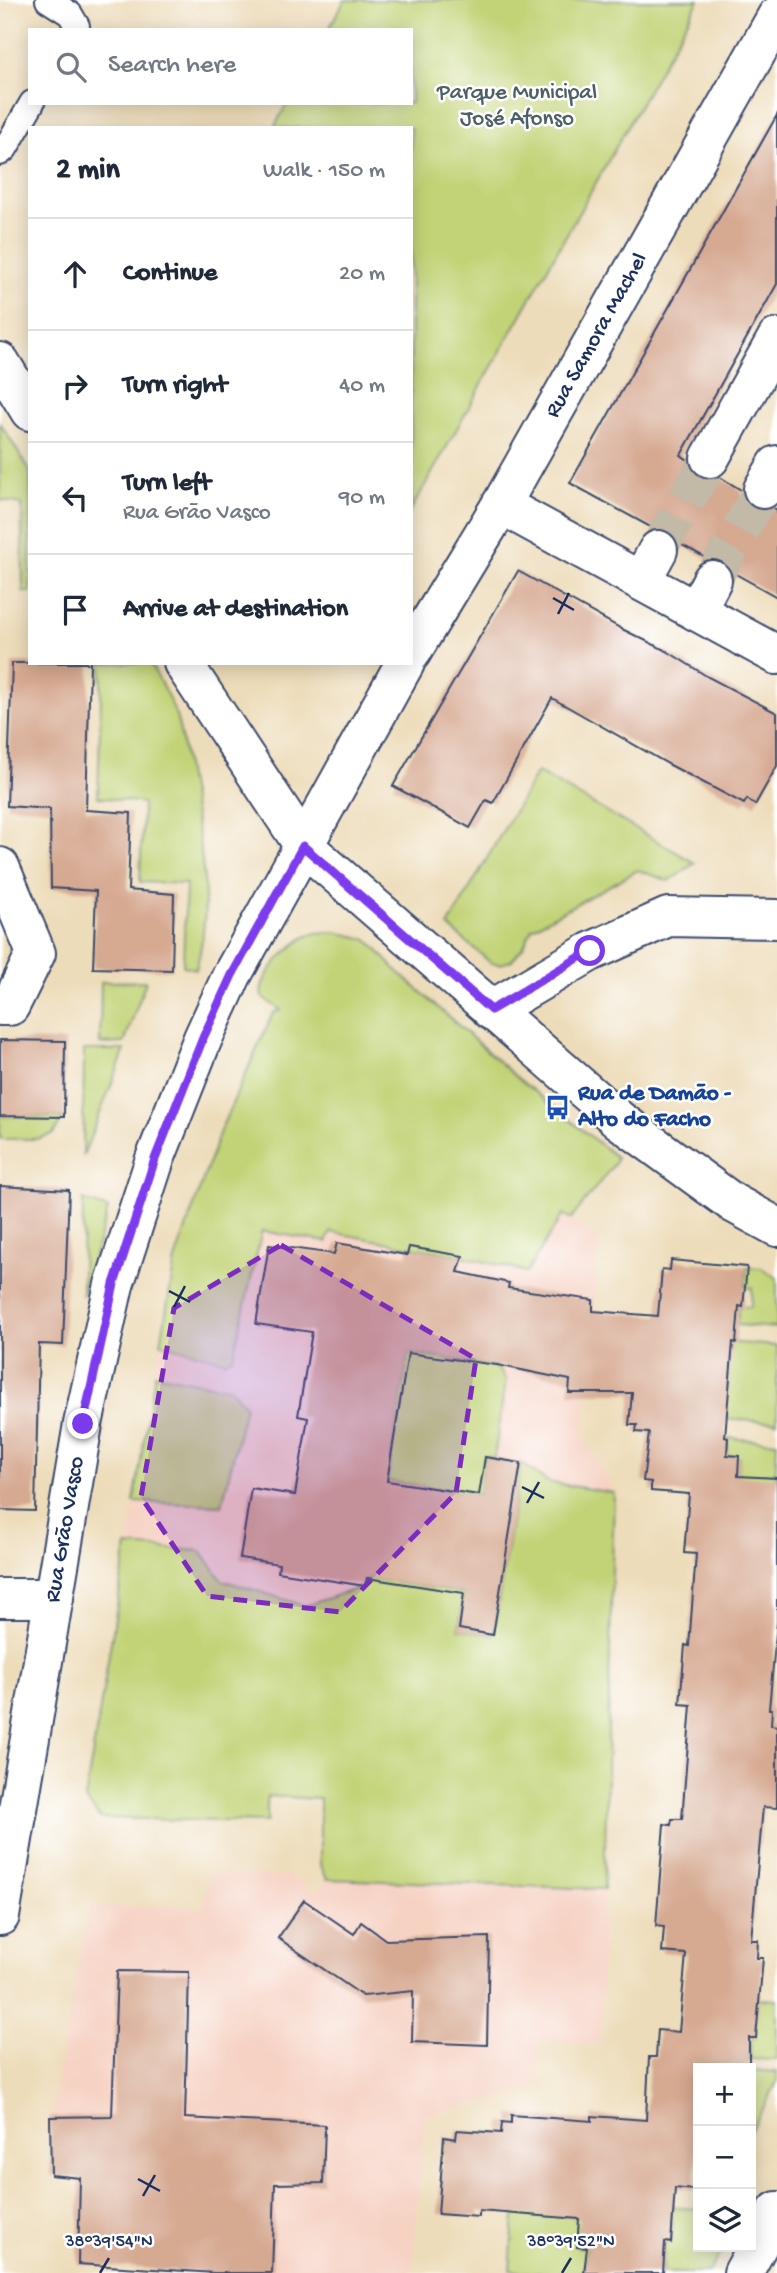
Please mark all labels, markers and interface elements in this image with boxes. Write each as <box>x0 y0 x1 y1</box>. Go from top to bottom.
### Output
search box <box>28 28 413 105</box>
icon: search <box>52 48 90 86</box>
text: Search here <box>108 51 236 82</box>
park label: Parque Municipal José Afonso <box>436 80 597 133</box>
text: 2 min <box>56 154 120 189</box>
text: Walk · 150 m <box>263 158 385 185</box>
street label: Rua Samora Machel <box>539 248 654 423</box>
icon: ahead <box>56 255 94 293</box>
text: Continue <box>123 259 217 290</box>
text: 20 m <box>339 261 385 288</box>
icon: right <box>56 367 94 405</box>
text: Turn right <box>123 371 227 402</box>
text: 40 m <box>339 373 385 400</box>
text: Turn left <box>123 469 211 500</box>
icon: left <box>56 479 94 517</box>
text: 90 m <box>339 485 385 512</box>
text: Rua Grão Vasco <box>123 500 271 527</box>
icon: arrive <box>56 591 94 629</box>
text: Arrive at destination <box>123 595 348 626</box>
route start <box>574 935 605 966</box>
place label: Rua de Damão - Alto do Facho <box>577 1081 732 1134</box>
bus stop icon: Rua de Damão - Alto do Facho <box>544 1093 572 1121</box>
route end <box>67 1408 98 1439</box>
street label: Rua Grão Vasco <box>40 1454 91 1605</box>
map controls <box>693 2063 756 2252</box>
button: + <box>693 2063 756 2126</box>
button: − <box>693 2126 756 2189</box>
button: layers <box>693 2189 756 2252</box>
text: 38°39'54"N <box>64 2232 153 2253</box>
text: 38°39'52"N <box>526 2232 615 2253</box>

